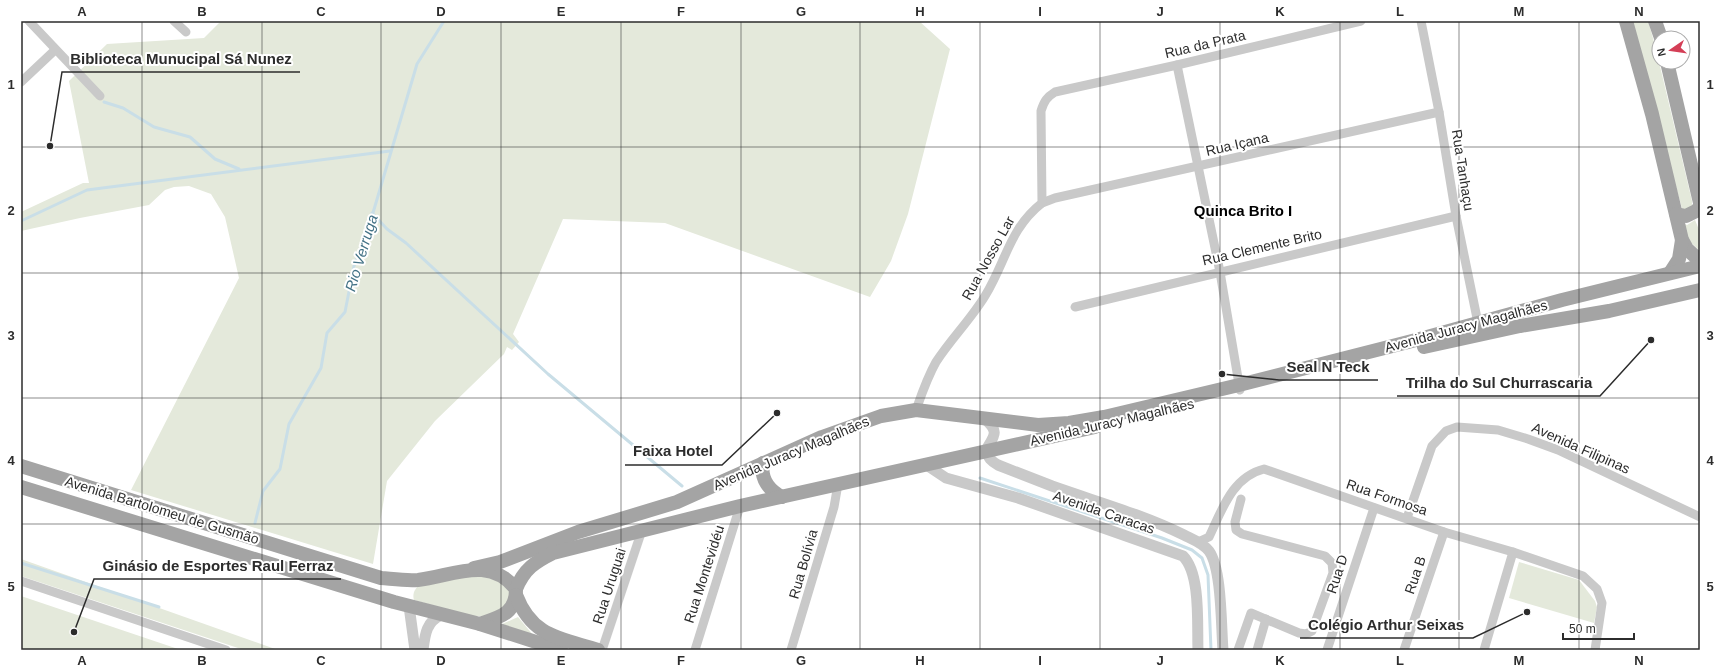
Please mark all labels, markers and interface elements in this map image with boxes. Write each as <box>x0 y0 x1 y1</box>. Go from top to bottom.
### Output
text: A <box>77 4 87 19</box>
text: B <box>197 4 207 19</box>
text: C <box>316 4 326 19</box>
text: D <box>436 4 446 19</box>
text: E <box>557 4 566 19</box>
text: F <box>677 4 685 19</box>
text: G <box>796 4 806 19</box>
text: H <box>915 4 925 19</box>
text: I <box>1038 4 1042 19</box>
text: J <box>1156 4 1164 19</box>
text: K <box>1275 4 1285 19</box>
text: L <box>1396 4 1404 19</box>
text: M <box>1514 4 1524 19</box>
text: N <box>1634 4 1644 19</box>
street label: Rua da Prata <box>1163 27 1247 61</box>
north arrow <box>1651 30 1691 70</box>
callout: Biblioteca Munucipal Sá Nunez <box>62 45 300 72</box>
text: N <box>1655 47 1668 57</box>
text: Biblioteca Munucipal Sá Nunez <box>70 50 292 67</box>
text: 1 <box>7 77 15 92</box>
text: 1 <box>1706 77 1714 92</box>
street label: Rua Tanhaçu <box>1449 128 1477 212</box>
street label: Rua Içana <box>1204 129 1270 159</box>
district label: Quinca Brito I <box>1194 202 1292 219</box>
text: 2 <box>7 203 15 218</box>
text: 2 <box>1706 203 1714 218</box>
water label: Rio Verruga <box>341 213 381 293</box>
street label: Rua Nosso Lar <box>958 213 1018 303</box>
street label: Rua Clemente Brito <box>1201 225 1324 269</box>
street label: Avenida Juracy Magalhães <box>1383 297 1549 355</box>
text: 3 <box>7 328 15 343</box>
text: 3 <box>1706 328 1714 343</box>
callout: Seal N Teck <box>1279 353 1378 380</box>
text: Seal N Teck <box>1286 358 1370 375</box>
callout: Trilha do Sul Churrascaria <box>1397 369 1600 396</box>
text: Trilha do Sul Churrascaria <box>1406 374 1593 391</box>
street label: Avenida Juracy Magalhães <box>1028 395 1196 449</box>
street label: Avenida Juracy Magalhães <box>711 413 871 493</box>
street label: Avenida Filipinas <box>1530 419 1632 477</box>
callout: Faixa Hotel <box>625 438 722 465</box>
text: Faixa Hotel <box>633 442 713 459</box>
text: 4 <box>7 453 15 468</box>
text: 4 <box>1706 453 1714 468</box>
street label: Avenida Bartolomeu de Gusmão <box>63 473 261 547</box>
street label: Rua Formosa <box>1344 476 1430 518</box>
street label: Avenida Caracas <box>1051 487 1157 537</box>
street label: Rua Montevidéu <box>681 523 727 625</box>
street label: Rua Bolívia <box>785 527 821 601</box>
street label: Rua Uruguai <box>589 546 629 626</box>
callout: Ginásio de Esportes Raul Ferraz <box>94 552 341 579</box>
street label: Rua D <box>1323 553 1351 595</box>
street label: Rua B <box>1401 554 1429 596</box>
text: Ginásio de Esportes Raul Ferraz <box>103 557 333 574</box>
text: 5 <box>7 579 15 594</box>
text: 5 <box>1706 579 1714 594</box>
callout: Colégio Arthur Seixas <box>1300 611 1473 638</box>
scale bar <box>1563 615 1634 641</box>
text: Colégio Arthur Seixas <box>1308 616 1464 633</box>
text: 50 m <box>1569 622 1596 636</box>
text: A <box>77 653 87 668</box>
text: B <box>197 653 207 668</box>
text: C <box>316 653 326 668</box>
text: D <box>436 653 446 668</box>
text: E <box>557 653 566 668</box>
text: F <box>677 653 685 668</box>
text: G <box>796 653 806 668</box>
text: H <box>915 653 925 668</box>
text: I <box>1038 653 1042 668</box>
text: J <box>1156 653 1164 668</box>
text: K <box>1275 653 1285 668</box>
text: L <box>1396 653 1404 668</box>
text: M <box>1514 653 1524 668</box>
text: N <box>1634 653 1644 668</box>

